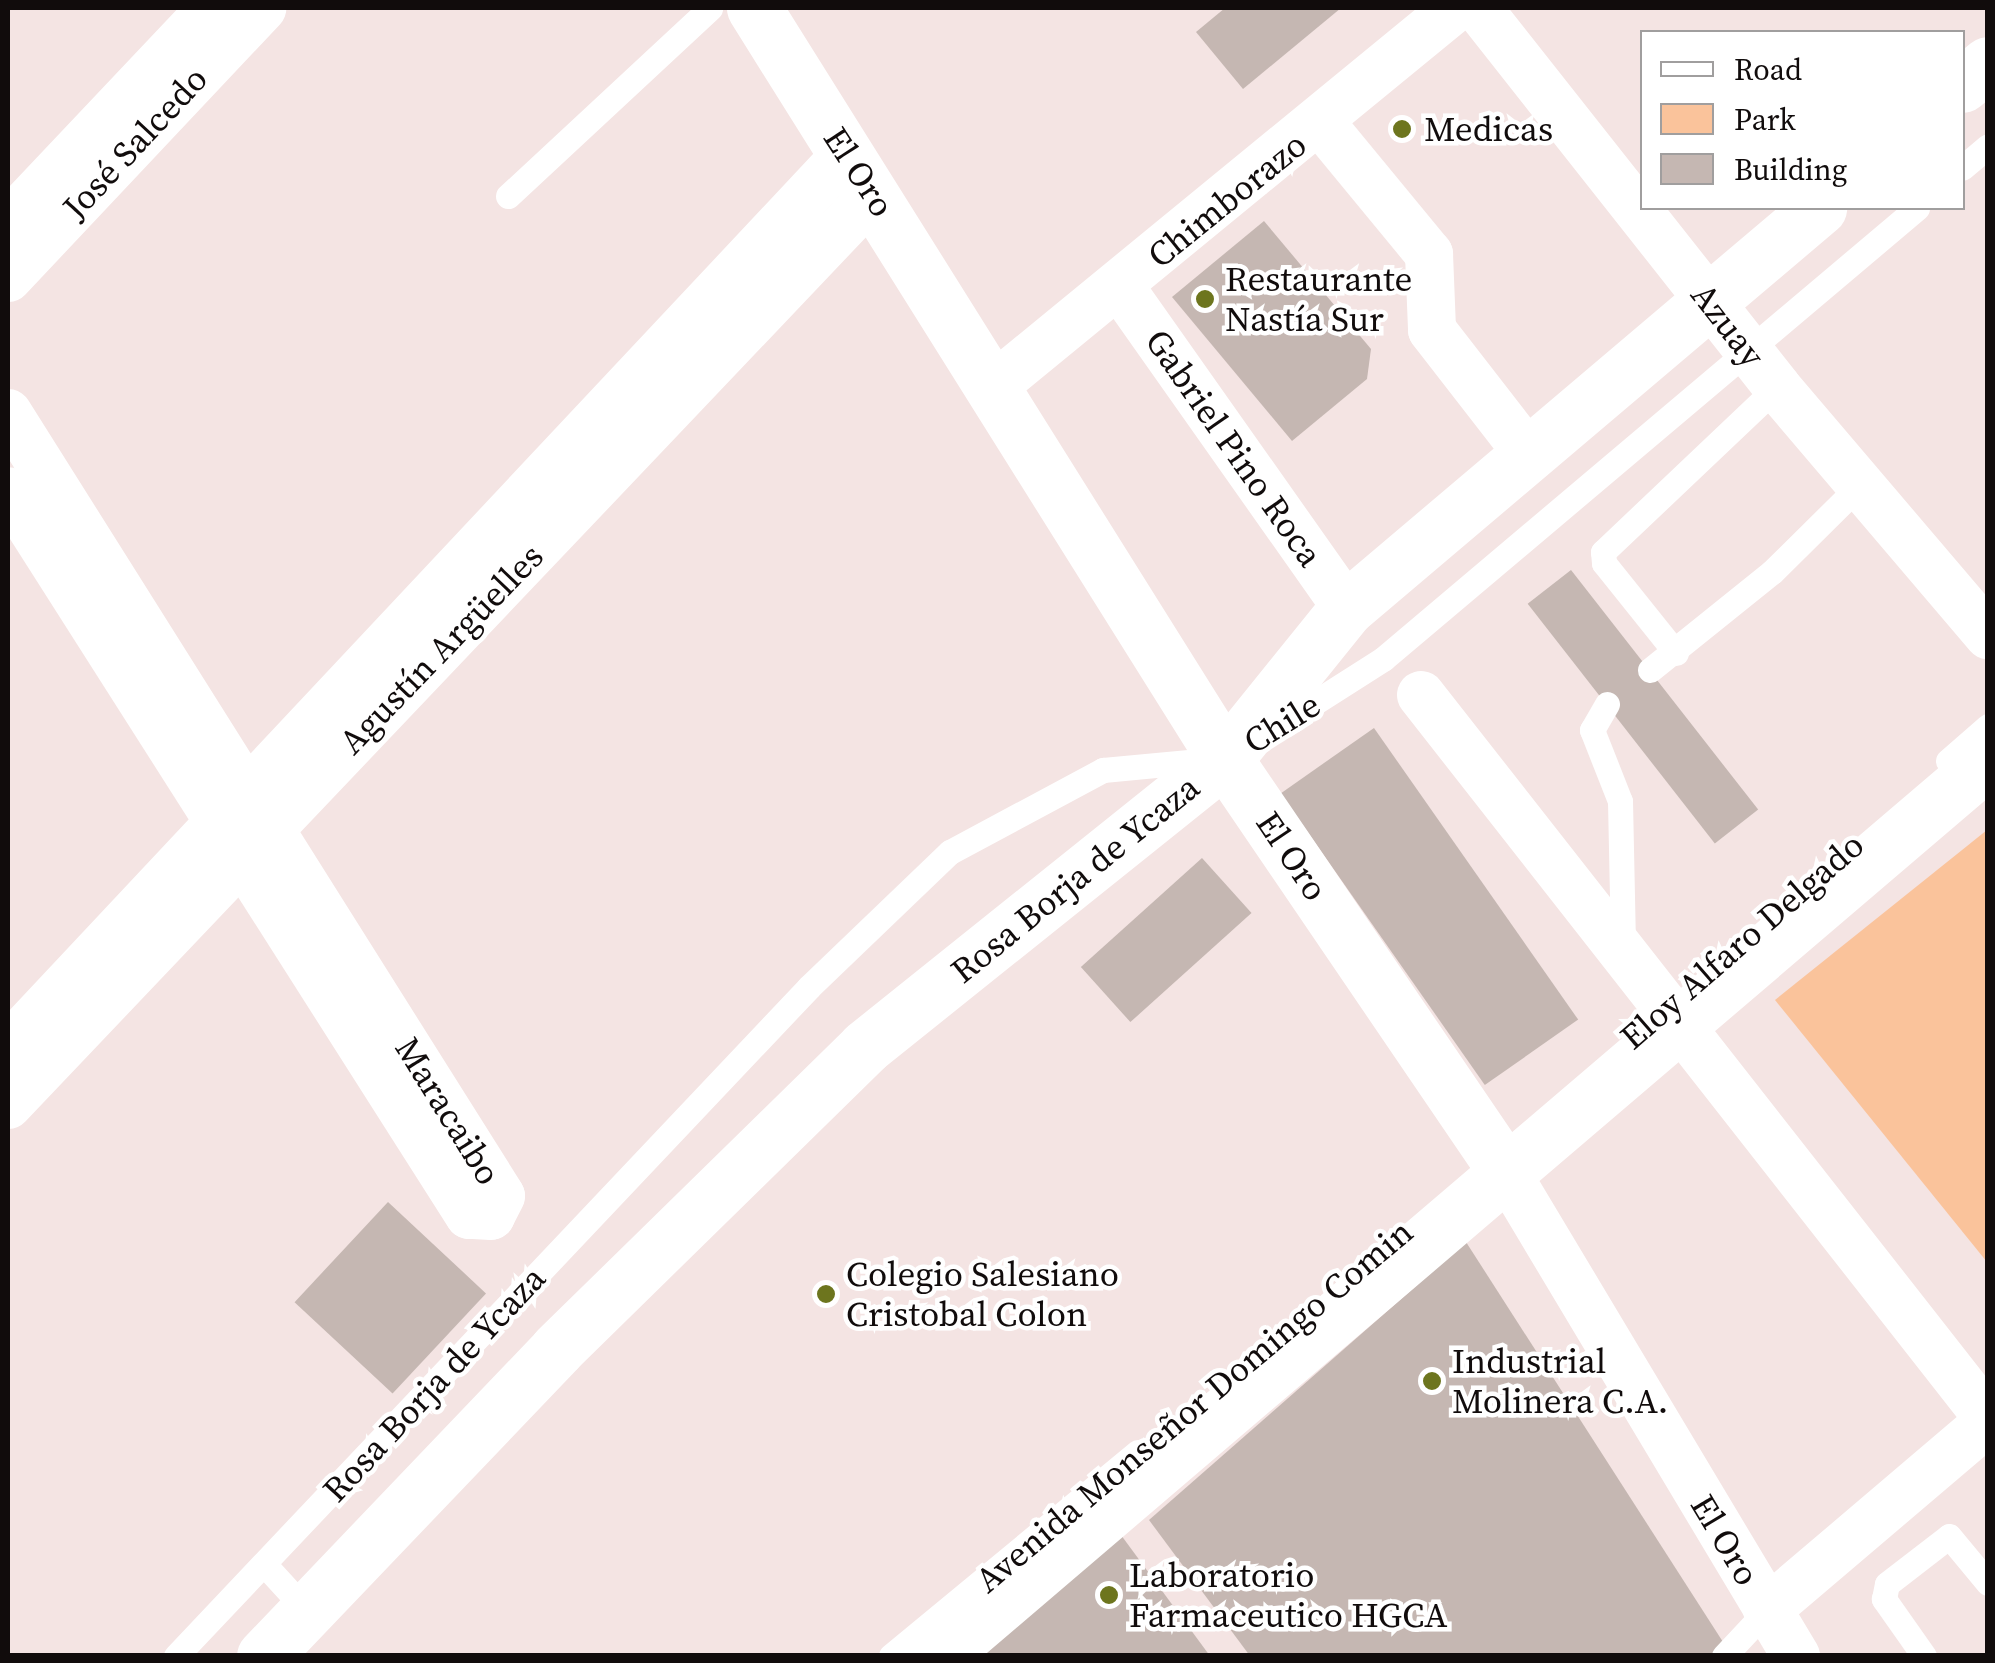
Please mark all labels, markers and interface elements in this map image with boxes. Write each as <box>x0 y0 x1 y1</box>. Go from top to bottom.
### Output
legend <box>1640 30 1965 210</box>
text: Road <box>1734 49 1802 90</box>
street label: José Salcedo <box>54 58 216 228</box>
text: Park <box>1734 99 1796 140</box>
place label: Medicas <box>1424 108 1553 150</box>
marker: Medicas <box>1389 116 1415 142</box>
street label: El Oro <box>815 119 903 225</box>
street label: Chimborazo <box>1139 123 1315 277</box>
text: Building <box>1734 149 1847 190</box>
place label: Restaurante Nastía Sur <box>1225 258 1412 340</box>
street label: Azuay <box>1682 275 1774 375</box>
marker: Restaurante Nastía Sur <box>1194 288 1216 310</box>
street label: Gabriel Pino Roca <box>1137 321 1331 575</box>
street label: Agustín Argüelles <box>330 535 552 763</box>
street label: Chile <box>1236 684 1328 762</box>
street label: Rosa Borja de Ycaza <box>942 766 1208 992</box>
street label: El Oro <box>1247 804 1337 908</box>
street label: Eloy Alfaro Delgado <box>1612 824 1872 1058</box>
street label: Maracaibo <box>386 1030 510 1192</box>
street label: Avenida Monseñor Domingo Comin <box>967 1211 1421 1601</box>
place label: Colegio Salesiano Cristobal Colon <box>846 1253 1119 1335</box>
street label: Rosa Borja de Ycaza <box>314 1257 554 1511</box>
marker: Colegio Salesiano Cristobal Colon <box>815 1283 837 1305</box>
place label: Industrial Molinera C.A. <box>1452 1340 1668 1422</box>
marker: Industrial Molinera C.A. <box>1421 1370 1443 1392</box>
street label: El Oro <box>1682 1487 1768 1593</box>
place label: Laboratorio Farmaceutico HGCA <box>1129 1554 1447 1636</box>
marker: Laboratorio Farmaceutico HGCA <box>1098 1584 1120 1606</box>

